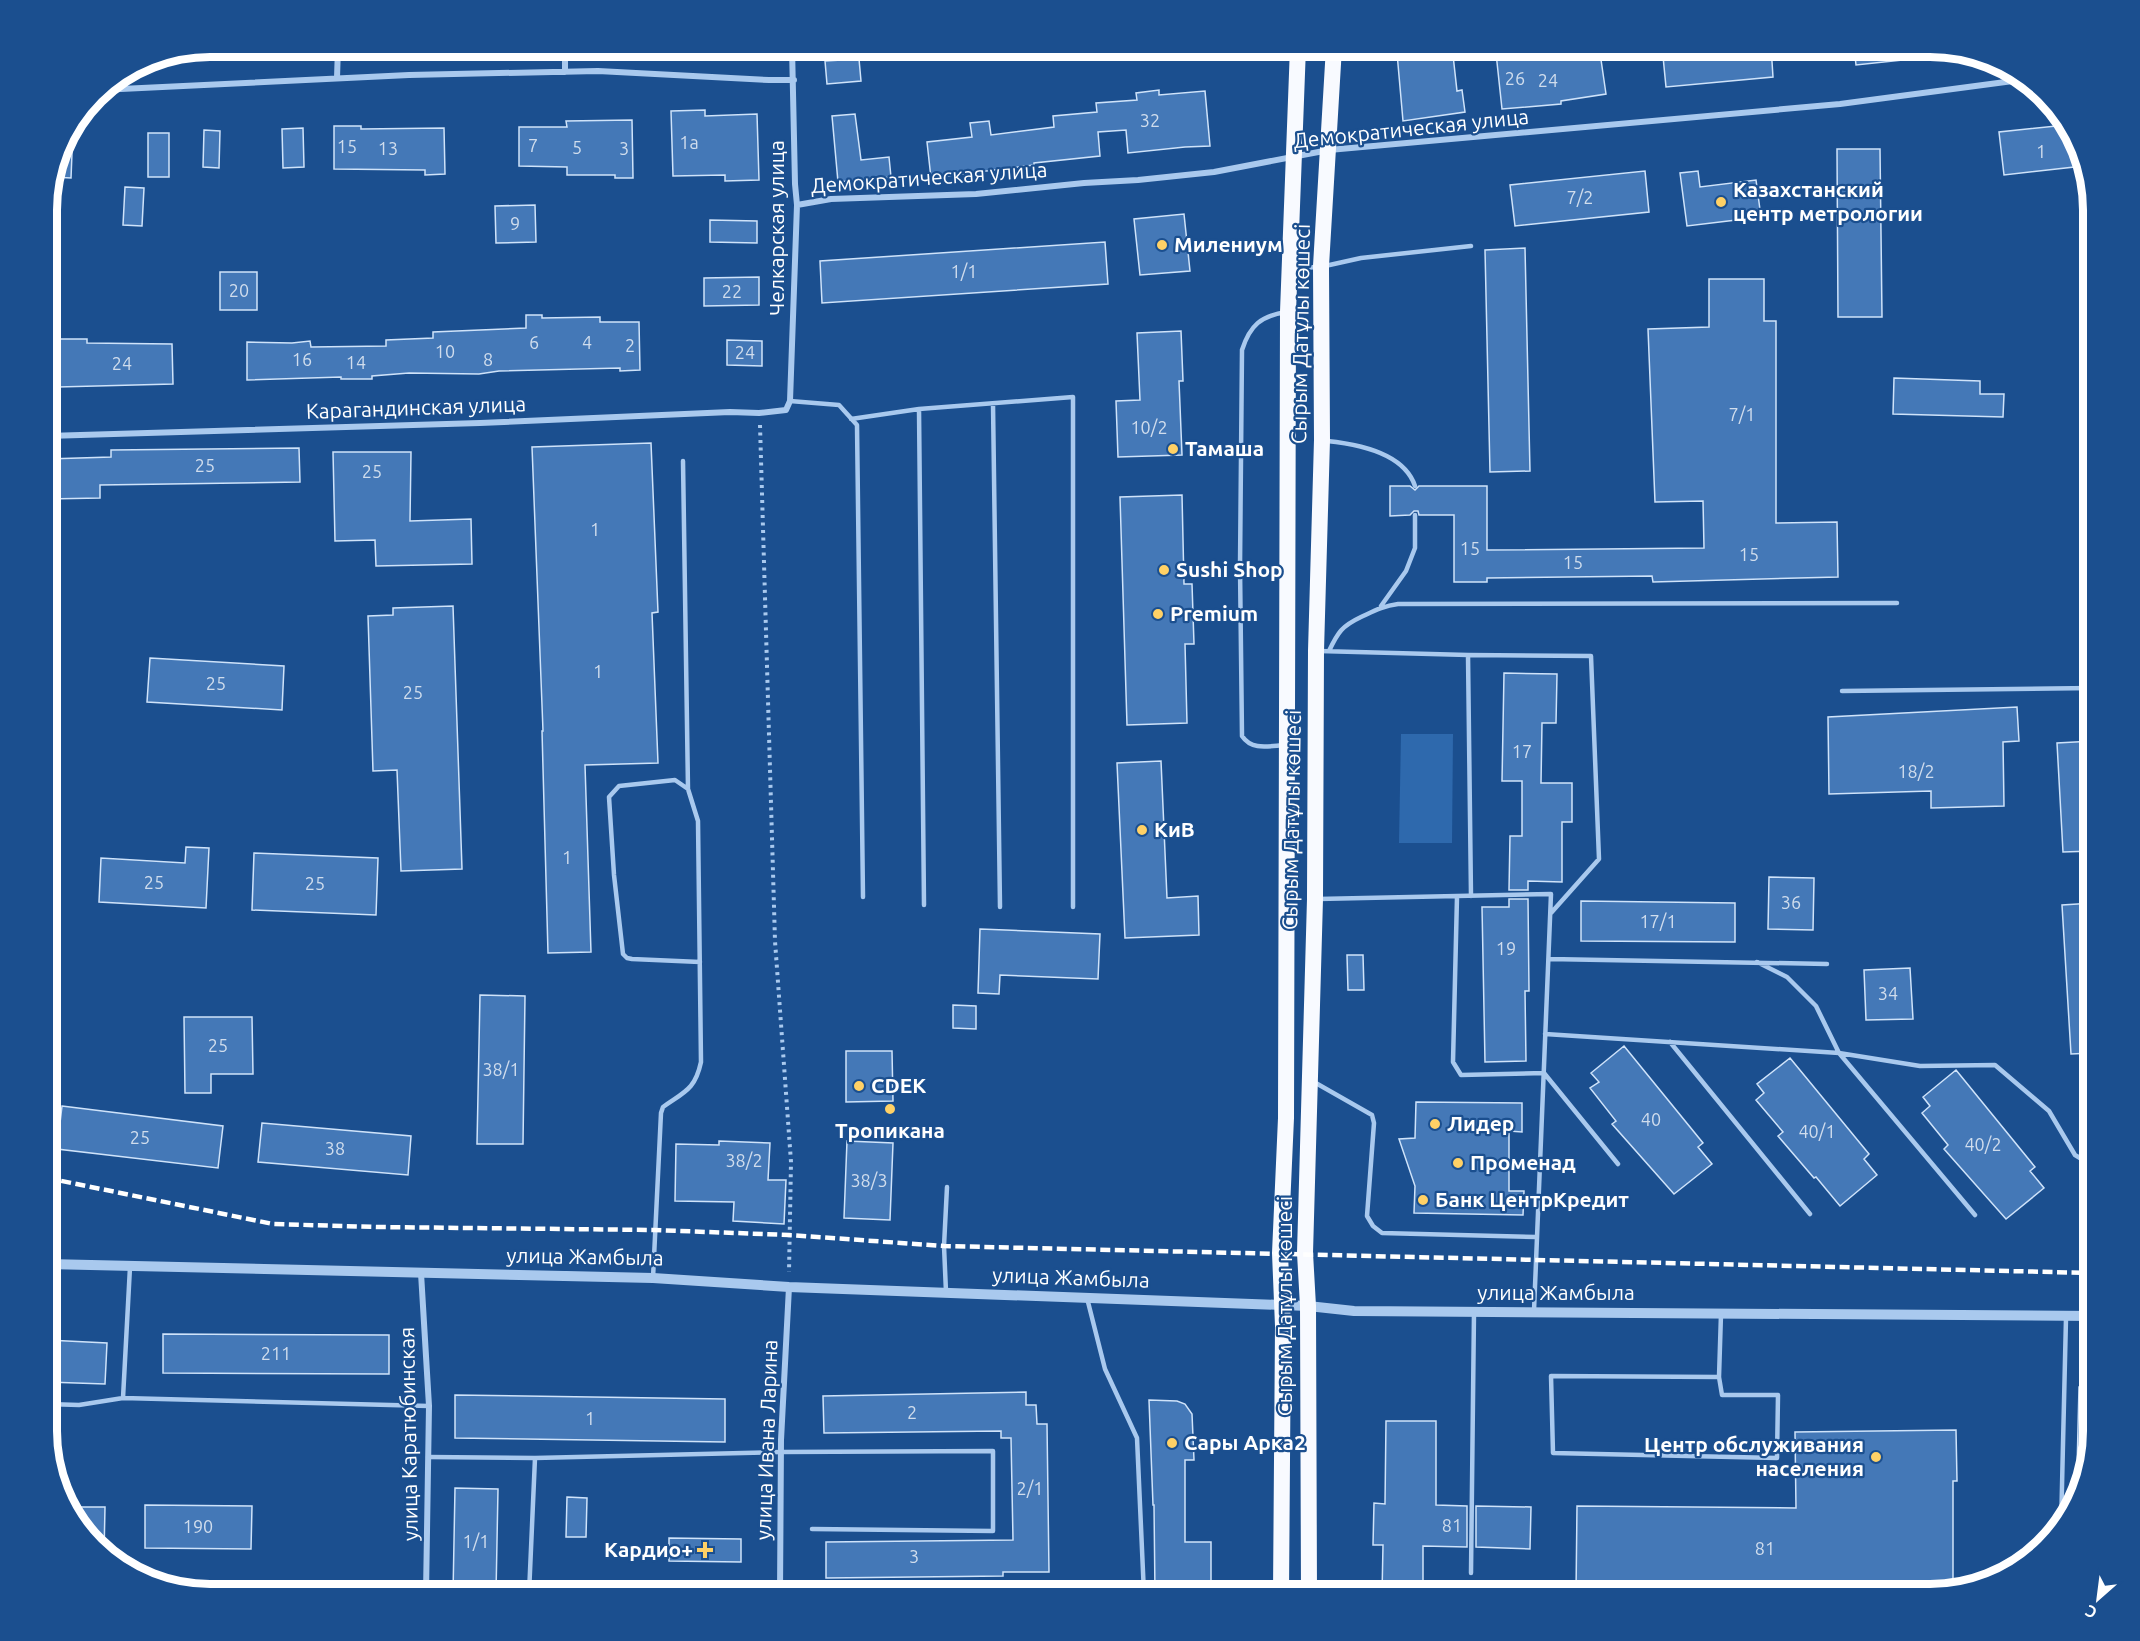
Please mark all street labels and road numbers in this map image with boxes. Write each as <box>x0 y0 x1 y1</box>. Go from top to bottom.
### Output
street label: Демократическая улица <box>1292 104 1530 152</box>
street label: Челкарская улица <box>764 140 788 316</box>
street label: Демократическая улица <box>810 157 1048 197</box>
street label: Сырым Датұлы көшесі <box>1286 224 1314 444</box>
street label: Карагандинская улица <box>306 391 526 423</box>
street label: Сырым Датұлы көшесі <box>1277 710 1305 930</box>
street label: Сырым Датұлы көшесі <box>1272 1196 1296 1416</box>
street label: улица Жамбыла <box>506 1243 664 1269</box>
street label: улица Жамбыла <box>992 1262 1150 1292</box>
street label: улица Жамбыла <box>1477 1280 1635 1304</box>
street label: улица Каратюбинская <box>394 1327 422 1541</box>
street label: улица Ивана Ларина <box>751 1339 781 1541</box>

